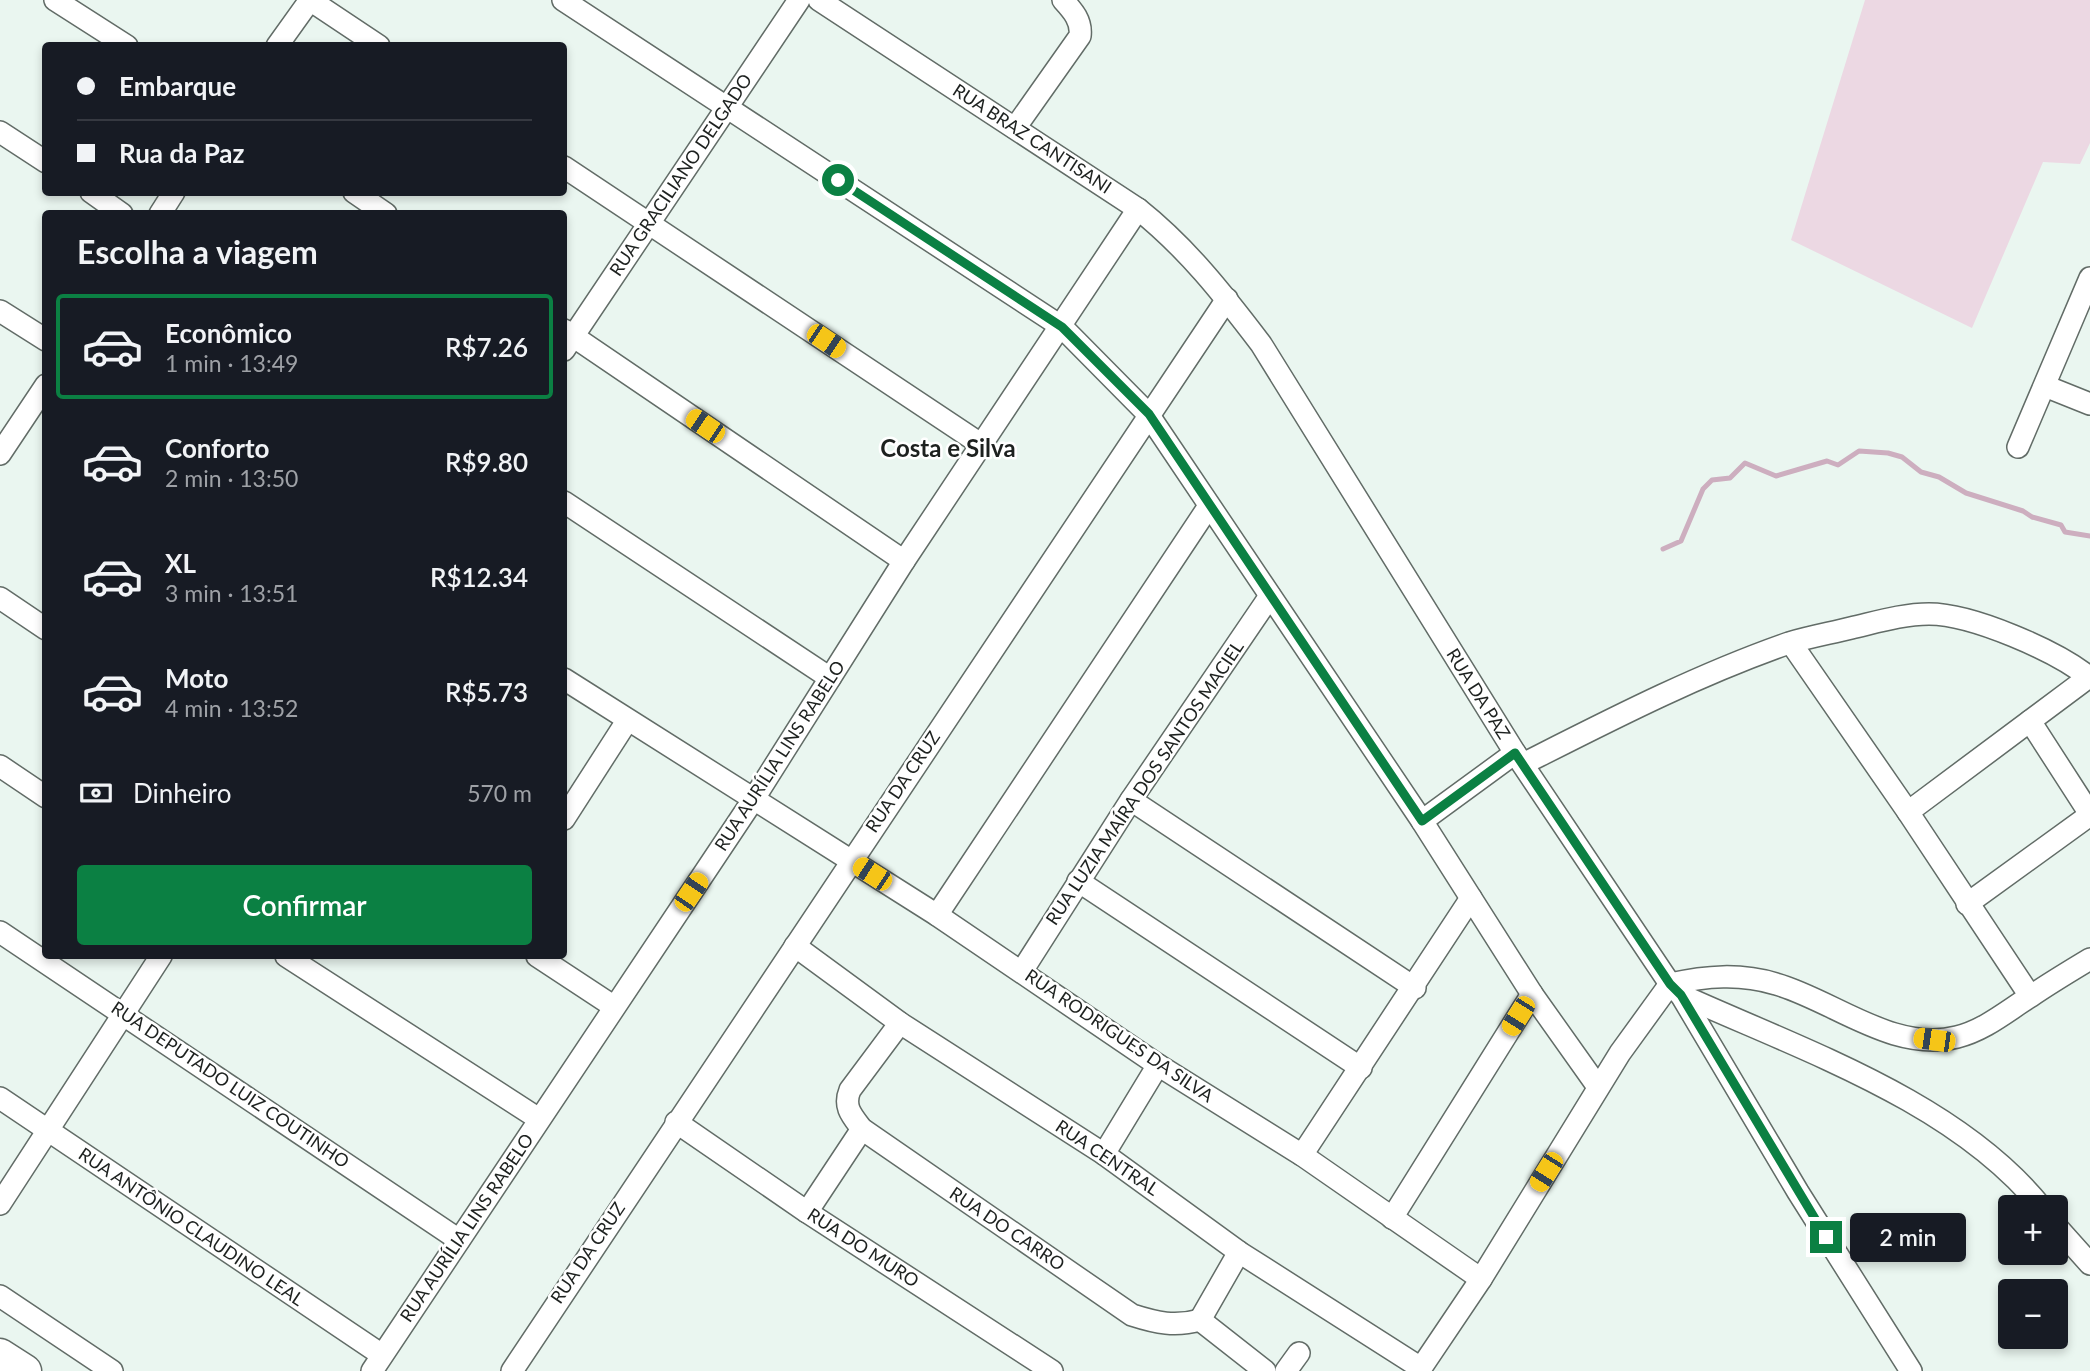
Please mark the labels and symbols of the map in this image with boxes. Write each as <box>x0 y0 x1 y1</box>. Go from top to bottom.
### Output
street label: RUA GRACILIANO DELGADO <box>604 69 756 280</box>
street label: RUA BRAZ CANTISANI <box>949 79 1116 198</box>
route start <box>822 164 854 196</box>
car <box>803 321 850 361</box>
car <box>682 406 729 446</box>
district label: Costa e Silva <box>880 433 1016 462</box>
street label: RUA LUZIA MAÍRA DOS SANTOS MACIEL <box>1041 636 1248 929</box>
street label: RUA DA PAZ <box>1442 644 1515 743</box>
street label: RUA AURÍLIA LINS RABELO <box>709 656 849 855</box>
street label: RUA DA CRUZ <box>860 727 944 836</box>
car <box>849 854 896 894</box>
car <box>671 869 712 915</box>
street label: RUA RODRIGUES DA SILVA <box>1021 964 1219 1107</box>
car <box>1498 993 1539 1039</box>
street label: RUA DEPUTADO LUIZ COUTINHO <box>107 996 354 1172</box>
car <box>1912 1027 1957 1053</box>
street label: RUA CENTRAL <box>1052 1115 1163 1200</box>
street label: RUA AURÍLIA LINS RABELO <box>395 1129 538 1326</box>
street label: RUA ANTÔNIO CLAUDINO LEAL <box>75 1142 308 1310</box>
car <box>1526 1149 1567 1195</box>
street label: RUA DO CARRO <box>946 1182 1069 1275</box>
street label: RUA DA CRUZ <box>545 1198 629 1307</box>
street label: RUA DO MURO <box>804 1203 923 1291</box>
callout: 2 min <box>1850 1212 1966 1262</box>
route end <box>1810 1221 1842 1253</box>

